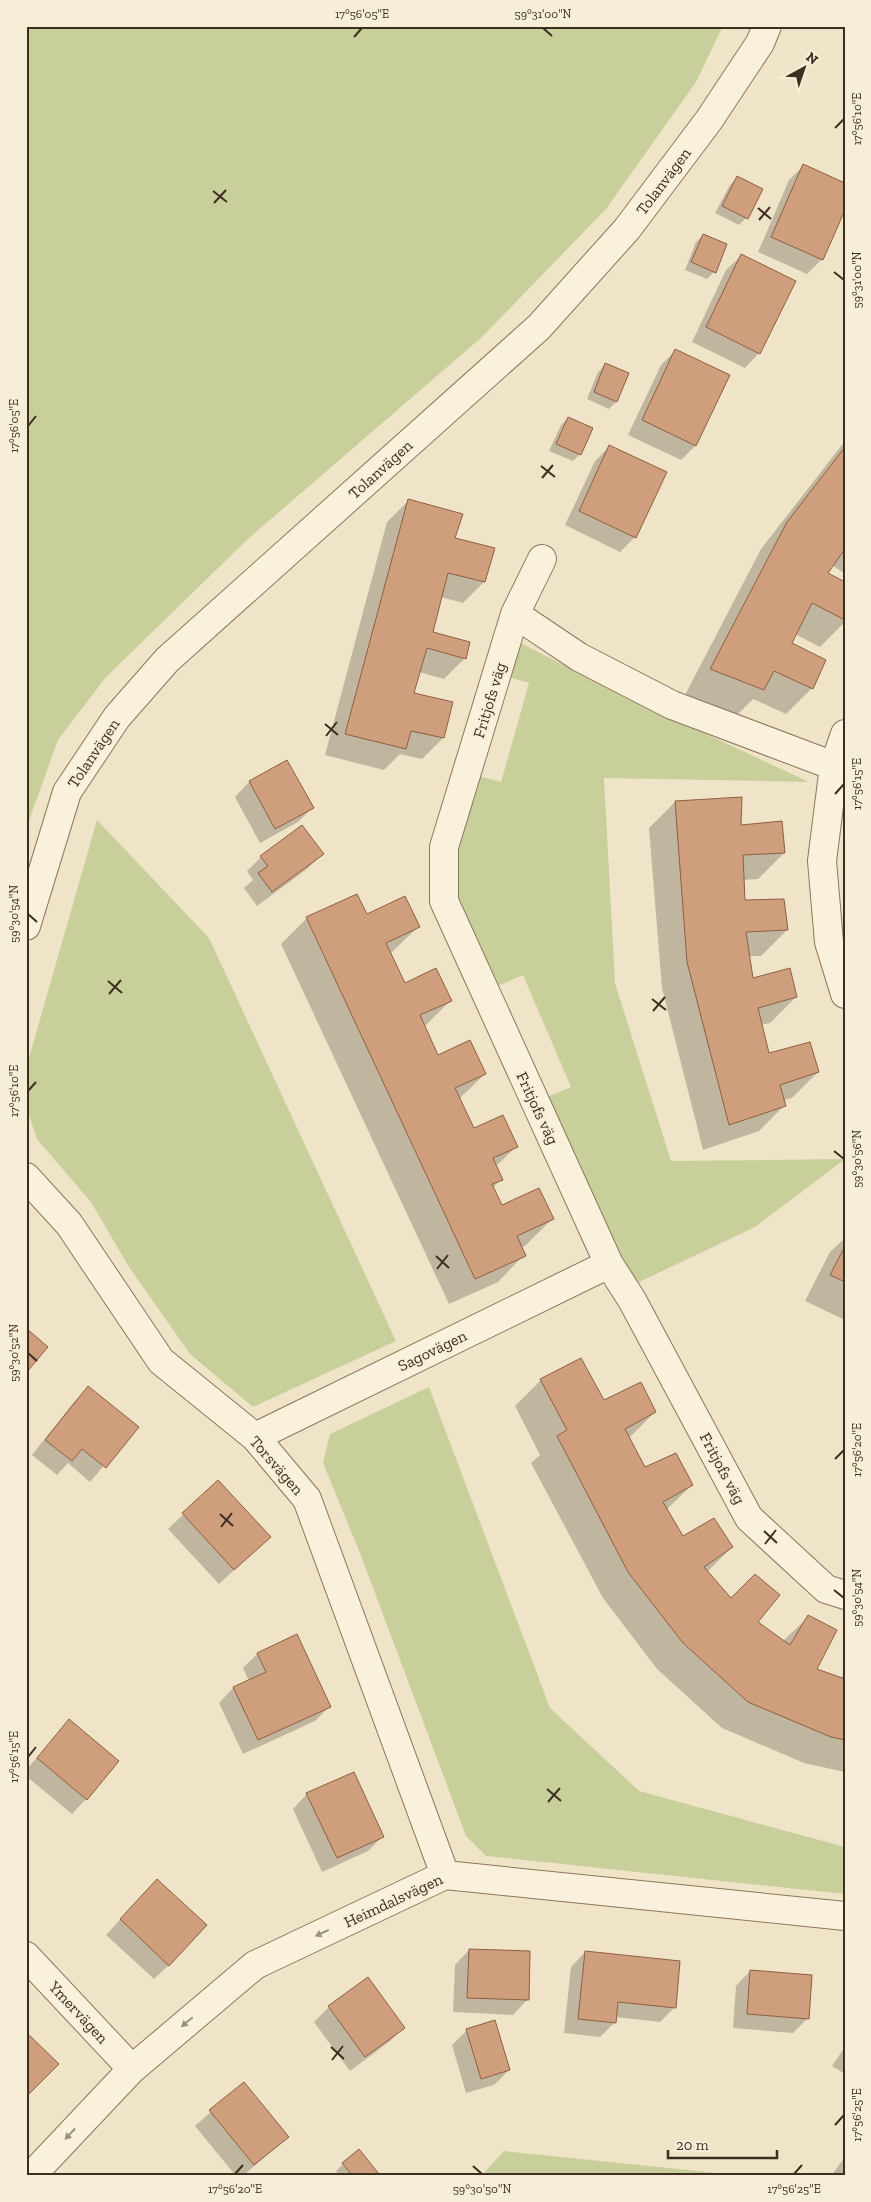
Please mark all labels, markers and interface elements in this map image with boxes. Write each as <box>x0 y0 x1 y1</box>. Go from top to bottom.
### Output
text: 17°56'05"E <box>335 7 389 21</box>
text: 59°31'00"N <box>515 7 572 21</box>
north arrow <box>778 42 828 92</box>
text: N <box>802 48 822 69</box>
text: 17°56'10"E <box>850 93 864 145</box>
street label: Tolanvägen <box>632 143 695 219</box>
text: 59°31'00"N <box>850 251 864 308</box>
text: 17°56'05"E <box>7 399 21 453</box>
street label: Tolanvägen <box>345 435 417 503</box>
street label: Fritjofs väg <box>469 660 510 740</box>
street label: Tolanvägen <box>63 714 124 791</box>
text: 17°56'15"E <box>850 758 864 810</box>
text: 59°30'54"N <box>7 885 21 943</box>
text: 17°56'10"E <box>7 1065 21 1117</box>
street label: Fritjofs väg <box>512 1069 563 1148</box>
text: 59°30'56"N <box>850 1130 864 1188</box>
text: 59°30'52"N <box>7 1324 21 1382</box>
street label: Sagovägen <box>395 1325 471 1375</box>
text: 17°56'20"E <box>850 1423 864 1477</box>
street label: Fritjofs väg <box>696 1429 749 1507</box>
street label: Torsvägen <box>246 1432 308 1499</box>
text: 59°30'54"N <box>850 1569 864 1627</box>
text: 17°56'15"E <box>7 1731 21 1783</box>
street label: Heimdalsvägen <box>341 1869 446 1932</box>
one-way arrow <box>315 1929 329 1937</box>
street label: Ymervägen <box>44 1976 113 2048</box>
one-way arrow <box>181 2017 194 2028</box>
text: 17°56'25"E <box>850 2088 864 2142</box>
scale bar <box>668 2127 777 2159</box>
one-way arrow <box>64 2128 76 2140</box>
text: 20 m <box>676 2136 709 2154</box>
text: 17°56'20"E <box>208 2182 262 2196</box>
text: 59°30'50"N <box>453 2182 511 2196</box>
text: 17°56'25"E <box>767 2182 821 2196</box>

